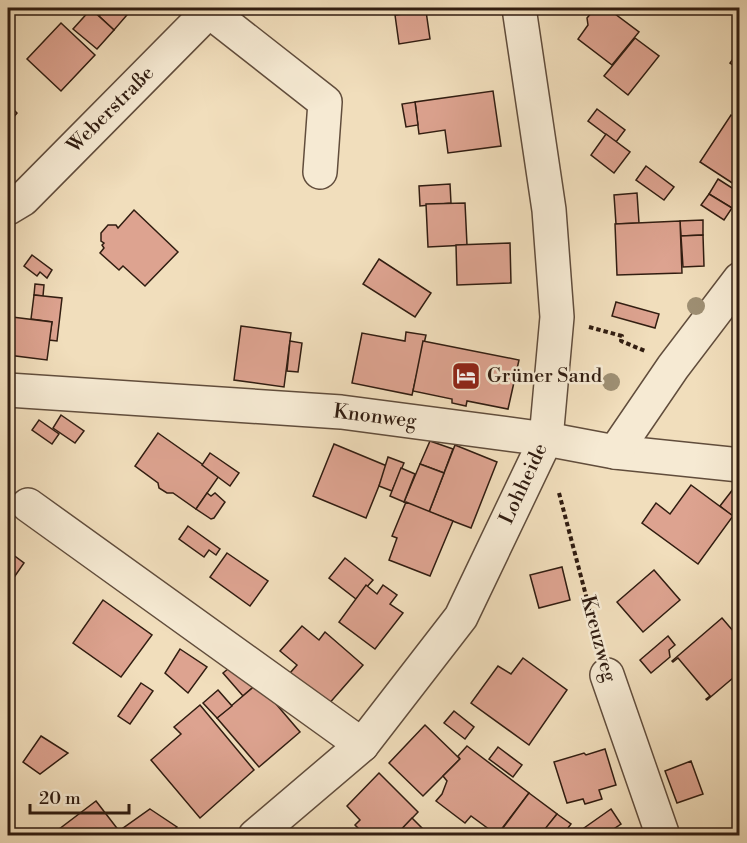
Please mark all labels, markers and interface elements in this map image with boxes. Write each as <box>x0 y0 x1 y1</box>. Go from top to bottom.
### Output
street label: Weberstraße <box>61 61 160 160</box>
hotel icon: Grüner Sand <box>450 360 482 392</box>
place label: Grüner Sand <box>487 364 603 389</box>
street label: Knonweg <box>332 399 419 435</box>
street label: Lohheide <box>494 440 554 528</box>
street label: Kreuzweg <box>575 593 622 685</box>
scale bar <box>30 777 129 815</box>
text: 20 m <box>39 787 81 810</box>

